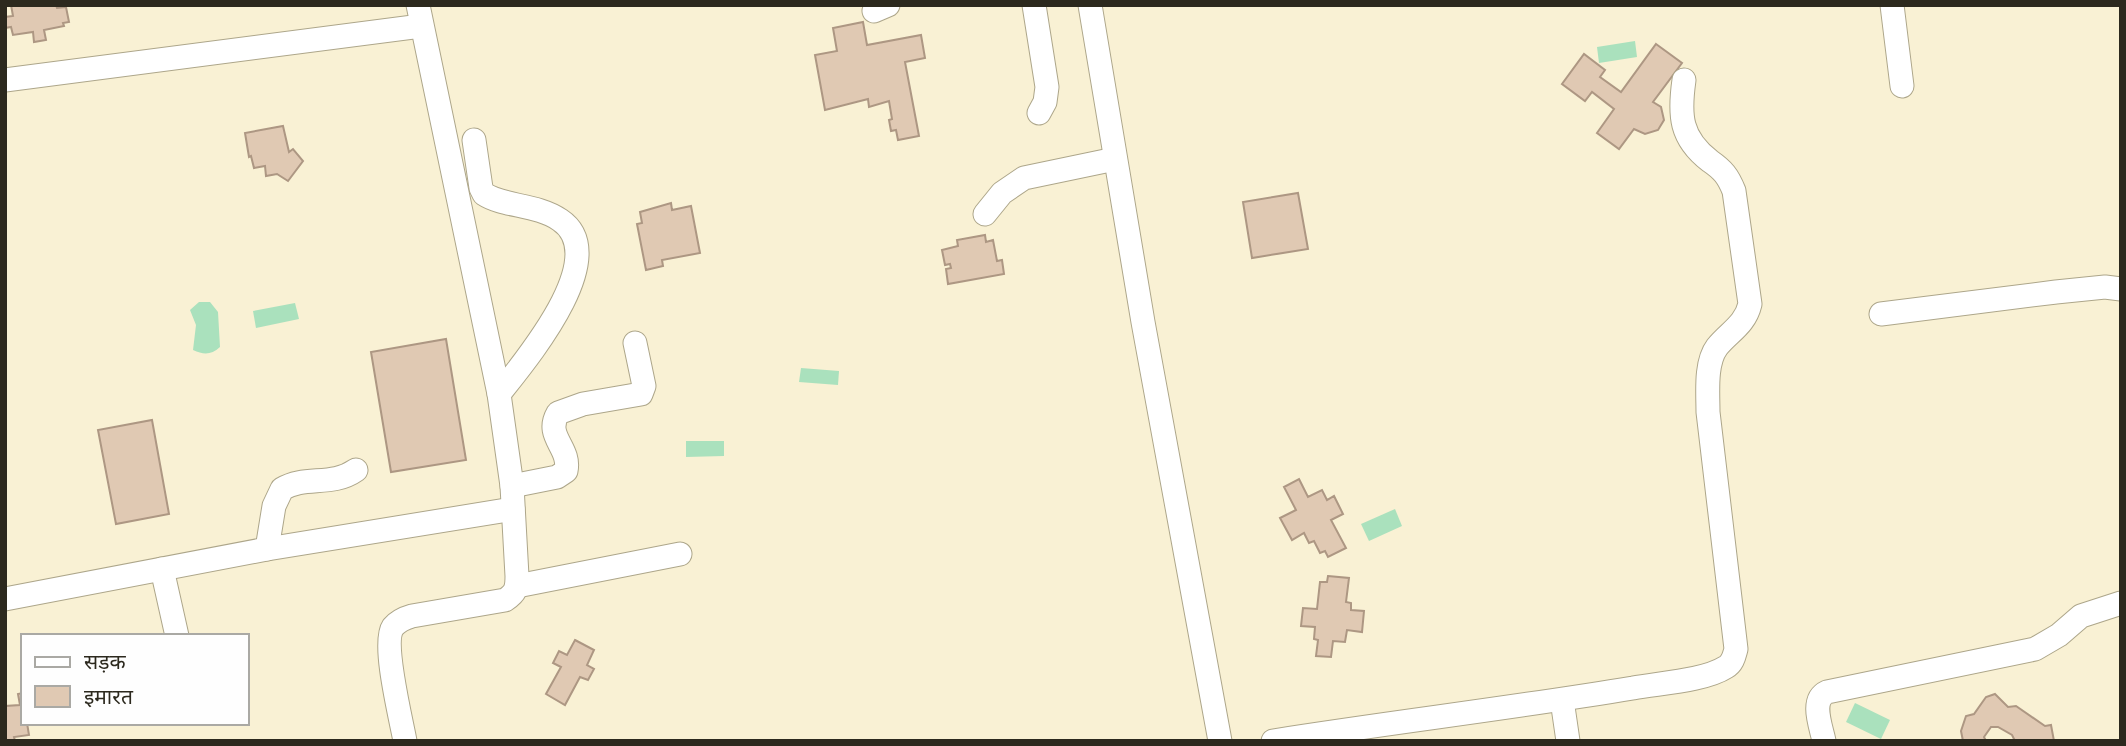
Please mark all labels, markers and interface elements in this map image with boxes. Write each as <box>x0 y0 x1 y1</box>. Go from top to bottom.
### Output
legend <box>21 634 248 725</box>
text: सड़क <box>84 649 126 675</box>
text: इमारत <box>84 684 134 710</box>

